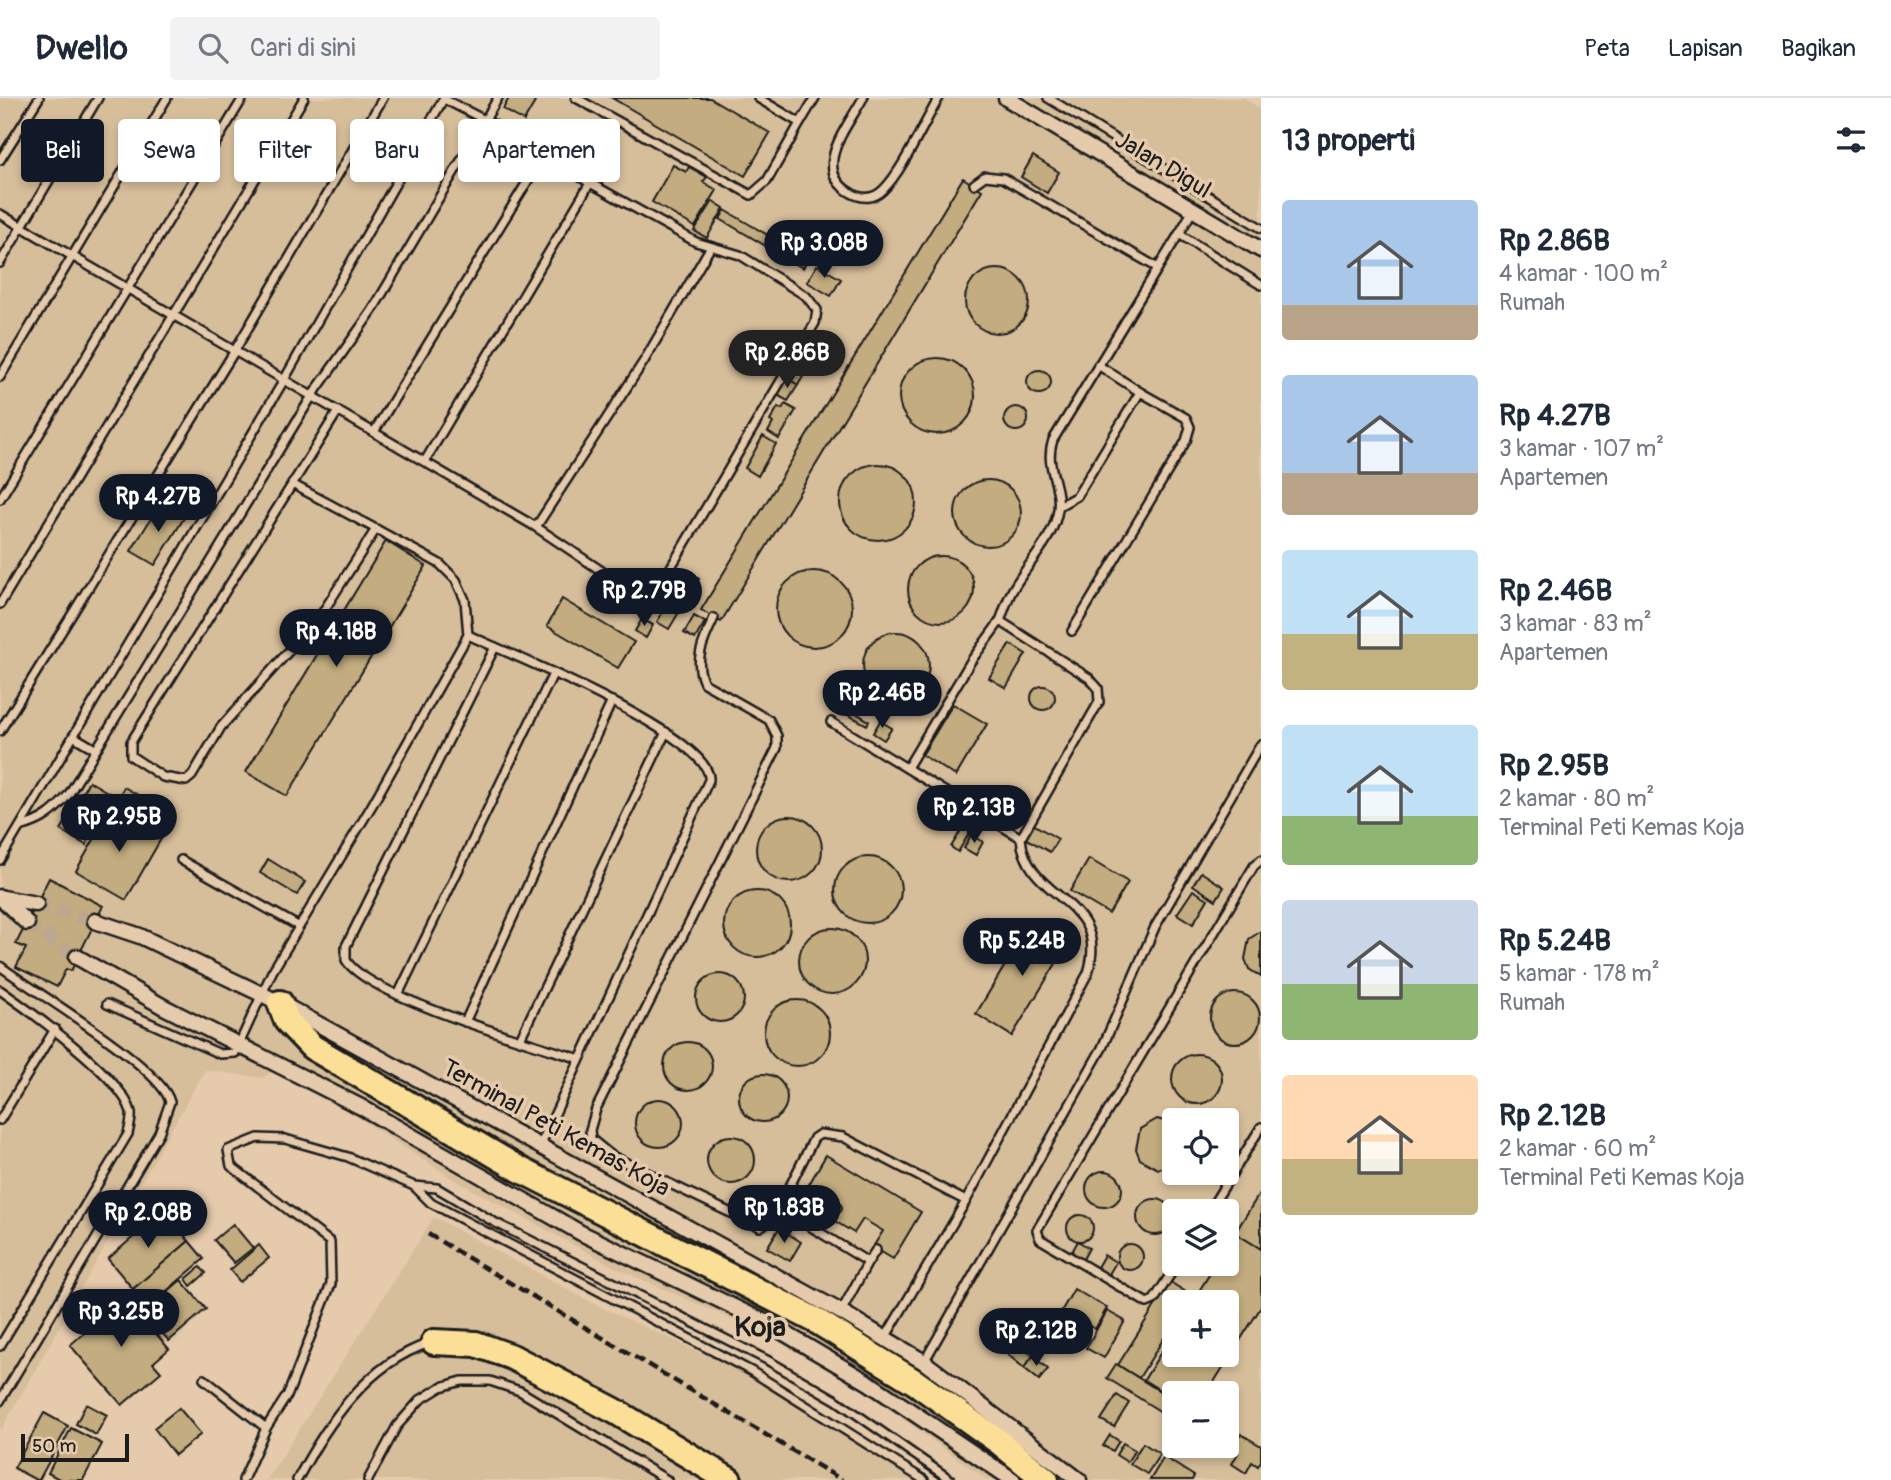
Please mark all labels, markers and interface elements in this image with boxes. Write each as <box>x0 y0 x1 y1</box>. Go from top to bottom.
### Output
search box <box>170 17 660 80</box>
text: Dwello <box>35 28 128 69</box>
icon: search <box>194 29 232 67</box>
text: Cari di sini <box>250 32 356 64</box>
text: Peta <box>1584 34 1630 63</box>
text: Lapisan <box>1668 34 1743 63</box>
text: Bagikan <box>1781 34 1856 63</box>
chip: Beli <box>21 119 104 182</box>
chip: Sewa <box>118 119 220 182</box>
chip: Filter <box>234 119 336 182</box>
chip: Baru <box>350 119 444 182</box>
chip: Apartemen <box>458 119 620 182</box>
icon: filters <box>1832 121 1870 159</box>
text: 13 properti <box>1282 122 1415 159</box>
street label: Jalan Digul <box>1110 125 1216 205</box>
pin: Rp 3.08B <box>752 220 896 280</box>
text: Rp 2.86B <box>1499 222 1610 259</box>
text: Rp 3.08B <box>780 228 868 257</box>
icon: home <box>1338 228 1422 312</box>
text: 4 kamar · 100 m² <box>1499 259 1668 288</box>
text: Rumah <box>1499 288 1565 317</box>
pin: Rp 2.86B <box>715 330 859 390</box>
text: Rp 2.86B <box>744 338 830 367</box>
text: Rp 4.27B <box>1499 397 1611 434</box>
icon: home <box>1338 403 1422 487</box>
text: 3 kamar · 107 m² <box>1499 434 1664 463</box>
text: Apartemen <box>1499 463 1608 492</box>
pin: Rp 4.27B <box>86 474 230 534</box>
text: Rp 4.27B <box>115 482 201 511</box>
pin: Rp 2.79B <box>572 568 716 628</box>
text: Rp 2.46B <box>1499 572 1612 609</box>
text: Rp 2.79B <box>602 576 686 605</box>
icon: home <box>1338 578 1422 662</box>
text: 3 kamar · 83 m² <box>1499 609 1652 638</box>
pin: Rp 4.18B <box>264 610 408 669</box>
text: Rp 4.18B <box>295 617 377 646</box>
text: Apartemen <box>1499 638 1608 667</box>
pin: Rp 2.46B <box>810 670 954 730</box>
text: Rp 2.46B <box>839 678 925 707</box>
text: Rp 2.95B <box>1499 747 1609 784</box>
icon: home <box>1338 753 1422 837</box>
text: 2 kamar · 80 m² <box>1499 784 1654 813</box>
pin: Rp 2.13B <box>902 786 1046 845</box>
text: Rp 2.13B <box>933 793 1015 822</box>
pin: Rp 2.95B <box>47 794 191 854</box>
text: Rp 2.95B <box>77 802 161 831</box>
text: Terminal Peti Kemas Koja <box>1499 813 1744 842</box>
pin: Rp 5.24B <box>950 918 1094 978</box>
text: Rp 5.24B <box>1499 922 1611 959</box>
text: Rp 5.24B <box>979 926 1065 955</box>
icon: home <box>1338 928 1422 1012</box>
text: 5 kamar · 178 m² <box>1499 959 1660 988</box>
text: Rumah <box>1499 988 1565 1017</box>
street label: Terminal Peti Kemas Koja <box>437 1053 675 1203</box>
text: Rp 2.12B <box>1499 1097 1606 1134</box>
icon: home <box>1338 1103 1422 1187</box>
map controls <box>1162 1108 1239 1458</box>
button: locate <box>1162 1108 1239 1185</box>
text: 2 kamar · 60 m² <box>1499 1134 1656 1163</box>
text: Terminal Peti Kemas Koja <box>1499 1163 1744 1192</box>
pin: Rp 1.83B <box>712 1186 856 1245</box>
pin: Rp 2.08B <box>76 1190 220 1250</box>
text: Rp 1.83B <box>744 1193 824 1222</box>
text: Rp 2.08B <box>104 1198 192 1227</box>
button: layers <box>1162 1199 1239 1276</box>
pin: Rp 3.25B <box>49 1290 193 1349</box>
button: + <box>1162 1290 1239 1367</box>
text: Rp 3.25B <box>78 1297 164 1326</box>
pin: Rp 2.12B <box>964 1308 1108 1368</box>
district label: Koja <box>734 1310 786 1345</box>
text: Rp 2.12B <box>995 1316 1077 1345</box>
button: − <box>1162 1381 1239 1458</box>
scale bar <box>21 1431 130 1463</box>
text: 50 m <box>32 1434 76 1458</box>

